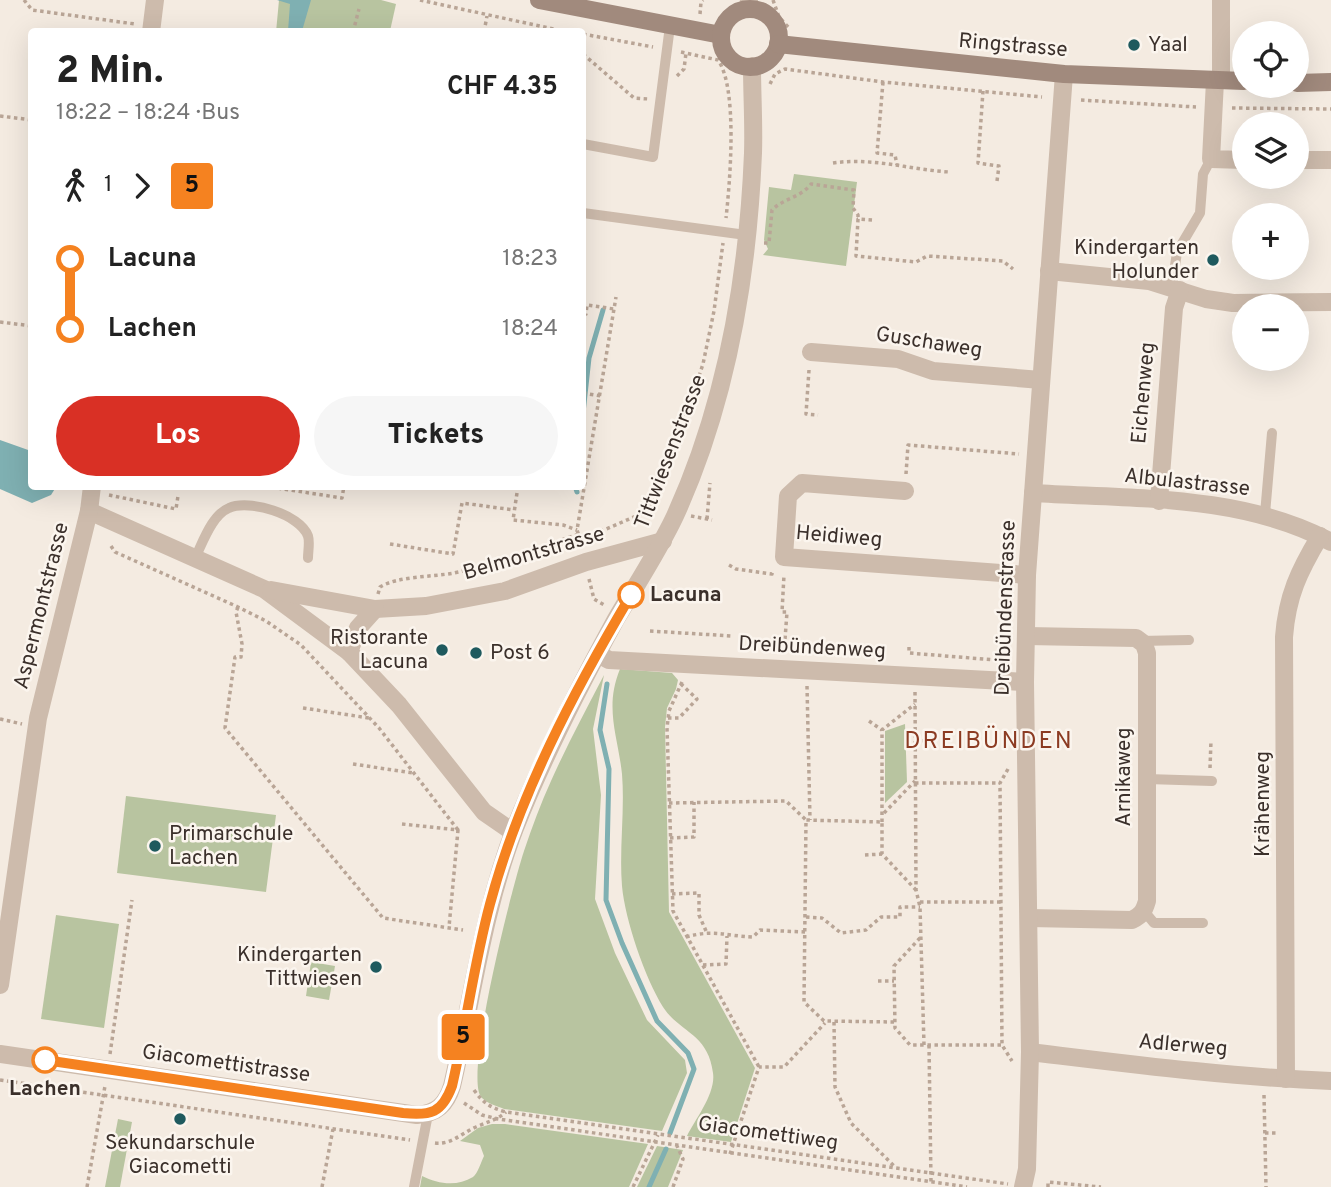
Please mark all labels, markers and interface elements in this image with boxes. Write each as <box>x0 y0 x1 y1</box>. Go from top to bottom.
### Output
map controls <box>1232 21 1309 371</box>
button: locate <box>1232 21 1309 98</box>
street label: Ringstrasse <box>957 28 1069 64</box>
place label: Yaal <box>1148 32 1188 59</box>
marker: Yaal <box>1126 37 1142 53</box>
text: 2 Min. <box>56 48 163 97</box>
text: CHF 4.35 <box>447 71 558 104</box>
text: 18:22 – 18:24 · Bus <box>56 99 240 128</box>
button: layers <box>1232 112 1309 189</box>
icon: walk <box>56 167 94 205</box>
icon: forward <box>123 167 161 205</box>
text: 1 <box>104 171 113 200</box>
text: 5 <box>185 171 199 201</box>
button: + <box>1232 203 1309 280</box>
place label: Kindergarten Holunder <box>1074 235 1199 286</box>
text: Lacuna <box>108 243 197 276</box>
text: 18:23 <box>502 245 558 274</box>
marker: Kindergarten Holunder <box>1205 252 1221 268</box>
button: − <box>1232 294 1309 371</box>
text: Lachen <box>108 313 197 346</box>
text: 18:24 <box>502 315 558 344</box>
street label: Guschaweg <box>874 321 984 365</box>
street label: Eichenweg <box>1126 341 1162 445</box>
street label: Tittwiesenstrasse <box>629 371 713 533</box>
button: Los <box>56 396 300 476</box>
button: Tickets <box>314 396 558 476</box>
street label: Albulastrasse <box>1123 463 1251 503</box>
street label: Aspermontstrasse <box>8 520 76 692</box>
street label: Heidiweg <box>795 520 883 554</box>
street label: Dreibündenstrasse <box>989 520 1023 696</box>
street label: Belmontstrasse <box>460 521 608 587</box>
marker: Lacuna <box>618 582 644 608</box>
place label: Lacuna <box>650 582 722 609</box>
place label: Ristorante Lacuna <box>330 625 428 676</box>
street label: Dreibündenweg <box>738 631 886 665</box>
place label: Post 6 <box>490 640 550 667</box>
marker: Ristorante Lacuna <box>434 642 450 658</box>
marker: Post 6 <box>468 645 484 661</box>
district label: DREIBÜNDEN <box>904 725 1074 757</box>
street label: Arnikaweg <box>1111 727 1138 827</box>
street label: Krähenweg <box>1250 751 1277 857</box>
place label: Primarschule Lachen <box>169 821 293 872</box>
marker: Primarschule Lachen <box>147 838 163 854</box>
place label: Kindergarten Tittwiesen <box>237 942 362 993</box>
marker: Kindergarten Tittwiesen <box>368 959 384 975</box>
line badge: 5 <box>440 1014 486 1060</box>
text: 5 <box>456 1022 470 1052</box>
street label: Adlerweg <box>1137 1029 1229 1063</box>
street label: Giacomettistrasse <box>140 1039 312 1089</box>
marker: Lachen <box>32 1047 58 1073</box>
place label: Lachen <box>9 1076 81 1103</box>
marker: Sekundarschule Giacometti <box>172 1111 188 1127</box>
street label: Giacomettiweg <box>696 1111 840 1157</box>
place label: Sekundarschule Giacometti <box>105 1130 255 1181</box>

